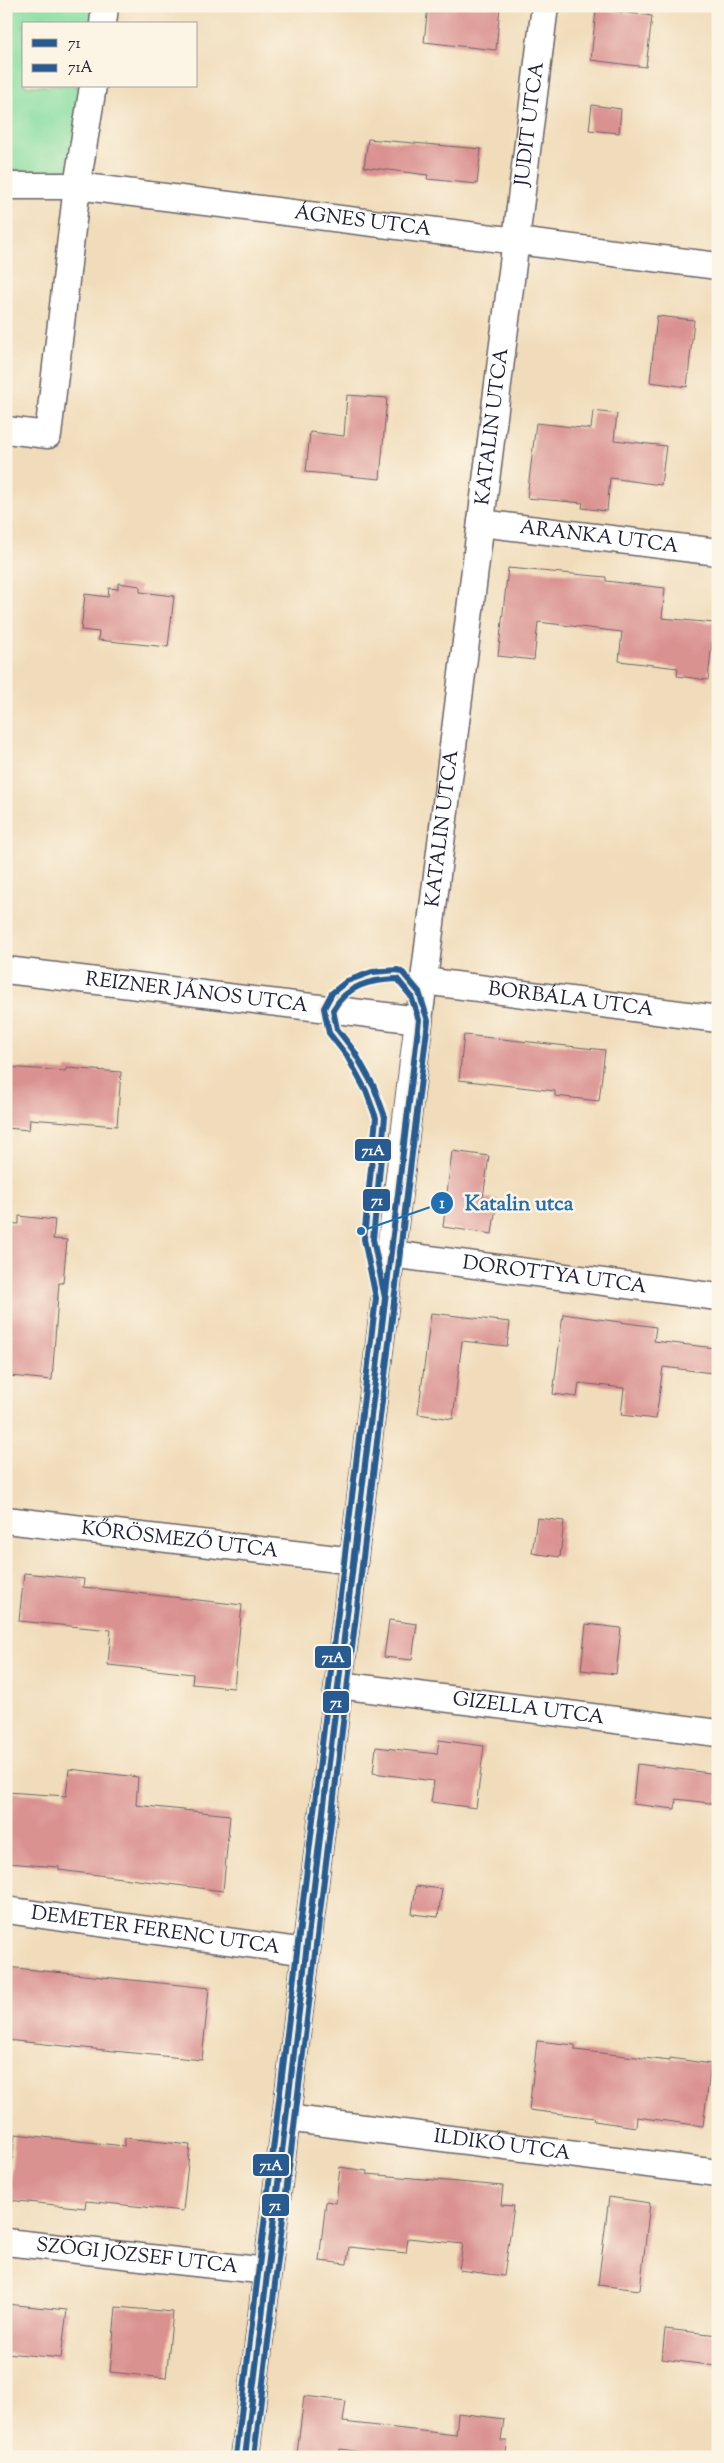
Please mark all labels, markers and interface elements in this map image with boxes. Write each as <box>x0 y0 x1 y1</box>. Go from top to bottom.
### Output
legend <box>22 22 198 88</box>
text: 71 <box>68 34 81 55</box>
text: 71A <box>68 58 93 79</box>
street label: JUDIT UTCA <box>508 60 552 189</box>
street label: ÁGNES UTCA <box>293 198 433 245</box>
street label: KATALIN UTCA <box>469 346 517 507</box>
street label: ARANKA UTCA <box>518 513 680 562</box>
street label: KATALIN UTCA <box>419 748 467 909</box>
street label: REIZNER JÁNOS UTCA <box>84 965 310 1021</box>
street label: BORBÁLA UTCA <box>486 975 655 1025</box>
line badge: 71A <box>354 1138 392 1162</box>
text: 71A <box>361 1142 385 1162</box>
callout: Katalin utca <box>430 1185 584 1221</box>
line badge: 71 <box>362 1188 391 1212</box>
text: Katalin utca <box>465 1190 574 1220</box>
text: 71 <box>371 1192 383 1212</box>
text: 1 <box>439 1194 445 1215</box>
street label: DOROTTYA UTCA <box>461 1249 649 1302</box>
street label: KŐRÖSMEZŐ UTCA <box>80 1514 280 1566</box>
line badge: 71A <box>314 1645 352 1669</box>
text: 71A <box>321 1649 345 1669</box>
street label: GIZELLA UTCA <box>451 1685 606 1733</box>
line badge: 71 <box>322 1690 350 1714</box>
text: 71 <box>330 1694 342 1714</box>
street label: DEMETER FERENC UTCA <box>29 1899 282 1963</box>
street label: ILDIKÓ UTCA <box>432 2122 572 2169</box>
line badge: 71A <box>252 2153 290 2177</box>
text: 71A <box>259 2157 283 2177</box>
line badge: 71 <box>261 2193 290 2217</box>
text: 71 <box>269 2197 281 2217</box>
street label: SZÖGI JÓZSEF UTCA <box>35 2231 240 2282</box>

